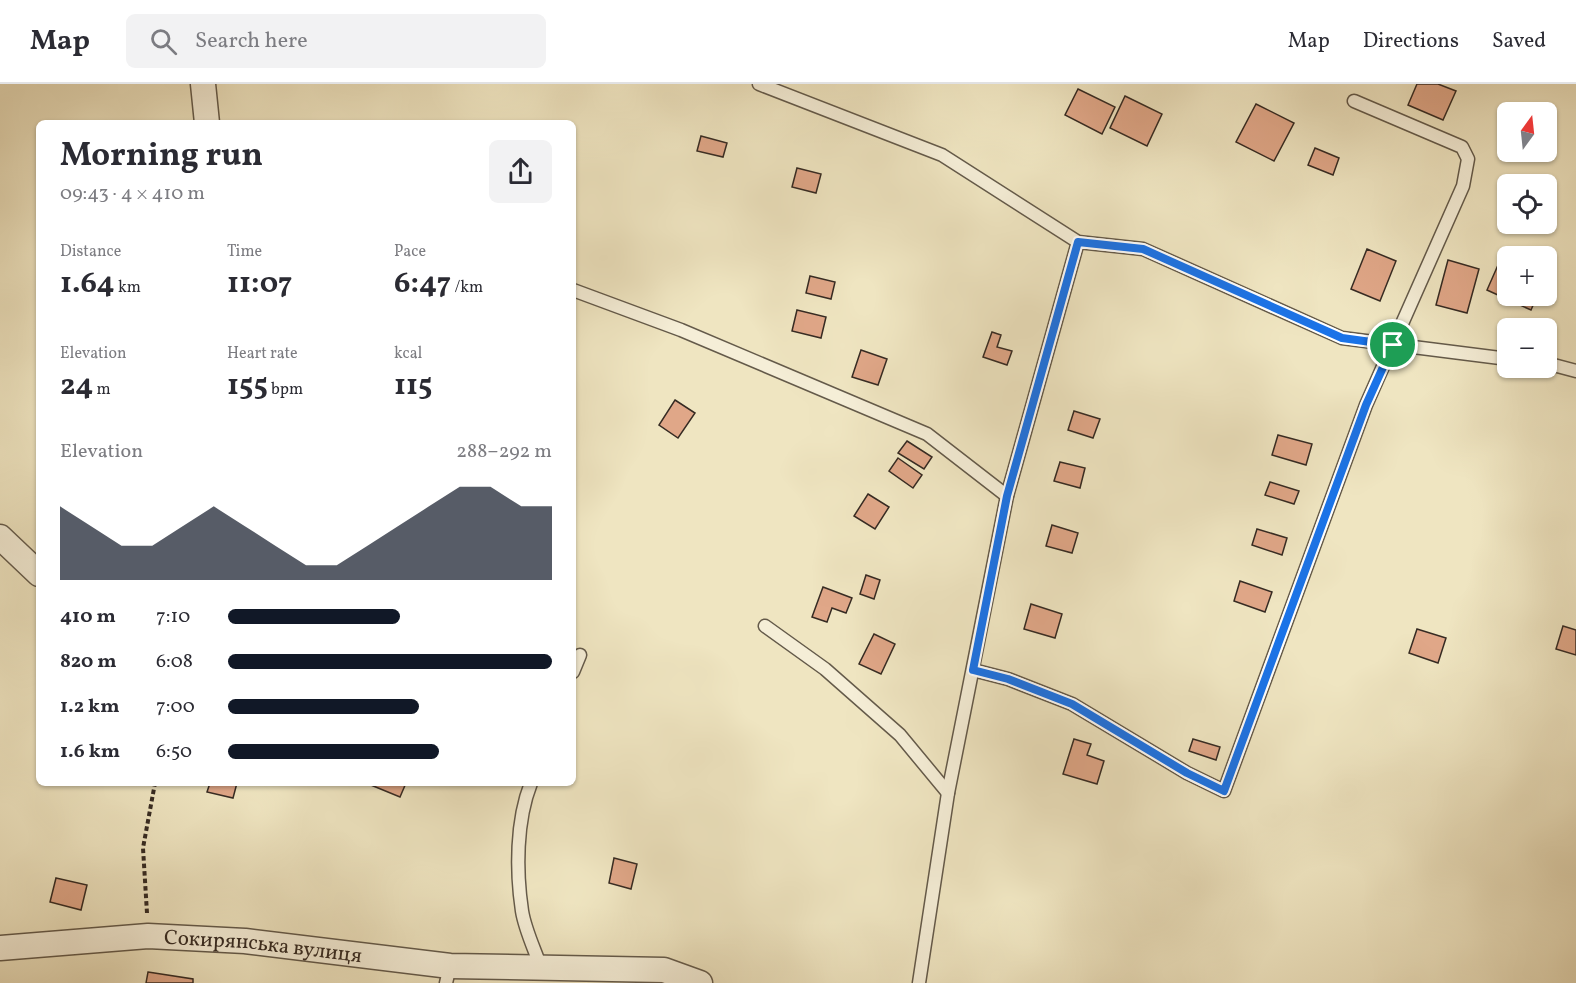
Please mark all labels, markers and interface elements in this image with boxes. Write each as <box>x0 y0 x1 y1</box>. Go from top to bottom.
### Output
search box <box>126 14 546 68</box>
text: Map <box>30 22 90 61</box>
icon: search <box>147 25 180 58</box>
text: Search here <box>195 26 308 57</box>
text: Map <box>1288 27 1330 56</box>
text: Directions <box>1363 27 1459 56</box>
text: Saved <box>1492 27 1546 56</box>
north arrow <box>1497 102 1557 162</box>
map controls <box>1497 102 1557 378</box>
text: Morning run <box>60 134 263 180</box>
button: share <box>489 140 552 203</box>
button: locate <box>1497 174 1557 234</box>
text: 09:43 · 4 × 410 m <box>60 180 205 208</box>
text: Distance <box>60 241 121 263</box>
text: Time <box>227 241 262 263</box>
text: Pace <box>394 241 426 263</box>
button: + <box>1497 246 1557 306</box>
text: 1.64 <box>60 263 115 305</box>
text: 11:07 <box>227 263 292 305</box>
text: 6:47 <box>394 263 451 305</box>
text: km <box>115 277 141 299</box>
text: /km <box>451 277 483 299</box>
button: − <box>1497 318 1557 378</box>
pin <box>1367 319 1418 370</box>
icon: arrive <box>1376 328 1409 361</box>
text: Elevation <box>60 343 127 365</box>
text: Heart rate <box>227 343 298 365</box>
text: kcal <box>394 343 422 365</box>
text: 24 <box>60 365 93 407</box>
text: 155 <box>227 365 268 407</box>
text: 115 <box>394 365 433 407</box>
text: m <box>93 379 111 401</box>
text: bpm <box>268 379 303 401</box>
text: Elevation <box>60 438 143 466</box>
text: 288–292 m <box>456 438 552 466</box>
text: 410 m <box>60 603 116 631</box>
text: 7:10 <box>156 603 190 631</box>
text: 820 m <box>60 648 117 676</box>
text: 6:08 <box>156 648 193 676</box>
text: 1.2 km <box>60 693 120 721</box>
text: 7:00 <box>156 693 195 721</box>
text: 1.6 km <box>60 738 120 766</box>
text: 6:50 <box>156 738 192 766</box>
street label: Сокирянська вулиця <box>163 924 364 971</box>

